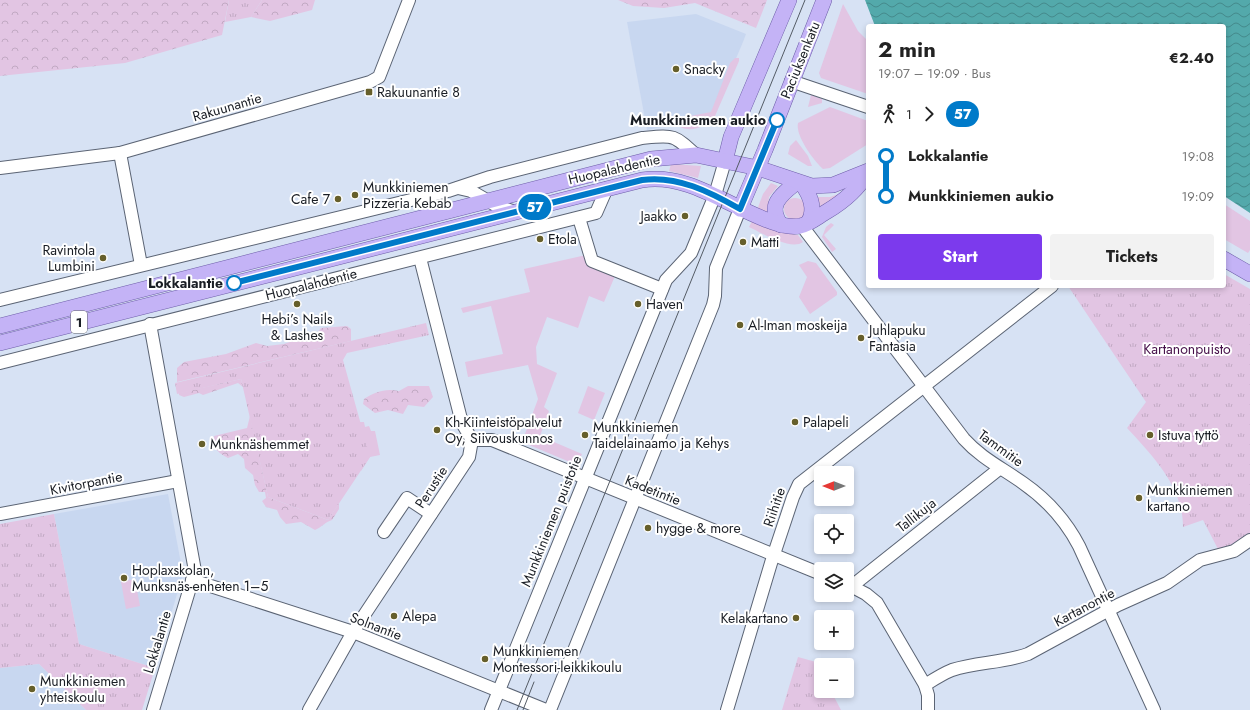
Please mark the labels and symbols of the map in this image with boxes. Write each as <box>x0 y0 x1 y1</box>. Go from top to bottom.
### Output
street label: Paciuksenkatu <box>775 18 825 102</box>
place label: Snacky <box>684 59 726 79</box>
marker: Snacky <box>671 64 681 74</box>
place label: Rakuunantie 8 <box>377 82 460 102</box>
marker: Rakuunantie 8 <box>364 87 374 97</box>
street label: Rakuunantie <box>190 88 264 126</box>
place label: Munkkiniemen aukio <box>630 110 766 130</box>
marker: Munkkiniemen aukio <box>769 112 785 128</box>
street label: Huopalahdentie <box>566 149 662 189</box>
place label: Munkkiniemen Pizzeria Kebab <box>363 177 451 213</box>
place label: Cafe 7 <box>291 189 331 209</box>
marker: Munkkiniemen Pizzeria Kebab <box>350 190 360 200</box>
marker: Cafe 7 <box>333 194 343 204</box>
line badge: 57 <box>517 194 553 220</box>
place label: Jaakko <box>638 206 677 226</box>
marker: Jaakko <box>680 211 690 221</box>
place label: Etola <box>548 229 577 249</box>
place label: Matti <box>751 232 779 252</box>
marker: Etola <box>535 234 545 244</box>
marker: Matti <box>738 237 748 247</box>
place label: Ravintola Lumbini <box>42 240 95 276</box>
marker: Ravintola Lumbini <box>98 253 108 263</box>
street label: Huopalahdentie <box>263 263 359 305</box>
place label: Lokkalantie <box>148 273 223 293</box>
marker: Lokkalantie <box>226 275 242 291</box>
place label: Haven <box>646 294 683 314</box>
marker: Hebi’s Nails & Lashes <box>292 299 302 309</box>
marker: Haven <box>633 299 643 309</box>
place label: Hebi’s Nails & Lashes <box>261 309 333 345</box>
road number: 1 <box>71 311 87 333</box>
place label: Al-Iman moskeija <box>748 315 847 335</box>
marker: Al-Iman moskeija <box>735 320 745 330</box>
place label: Juhlapuku Fantasia <box>867 320 926 356</box>
marker: Juhlapuku Fantasia <box>856 333 866 343</box>
park label: Kartanonpuisto <box>1143 339 1231 359</box>
place label: Kh-Kiinteistöpalvelut Oy, Siivouskunnos <box>445 412 562 448</box>
place label: Palapeli <box>803 412 849 432</box>
place label: Munkkiniemen Taidelainaamo ja Kehys <box>593 417 729 453</box>
marker: Palapeli <box>790 417 800 427</box>
marker: Kh-Kiinteistöpalvelut Oy, Siivouskunnos <box>432 425 442 435</box>
street label: Tammitie <box>974 425 1028 471</box>
place label: Istuva tyttö <box>1158 425 1219 445</box>
marker: Munkkiniemen Taidelainaamo ja Kehys <box>580 430 590 440</box>
marker: Istuva tyttö <box>1145 430 1155 440</box>
place label: Munknäshemmet <box>210 434 310 454</box>
marker: Munknäshemmet <box>197 439 207 449</box>
street label: Munkkiniemen puistotie <box>516 452 586 590</box>
street label: Perustie <box>410 462 452 512</box>
street label: Kivitorpantie <box>48 466 124 500</box>
north arrow <box>814 466 854 506</box>
street label: Kadetintie <box>622 470 684 510</box>
place label: Munkkiniemen kartano <box>1147 480 1233 516</box>
street label: Riihitie <box>758 485 790 529</box>
street label: Tallikuja <box>892 493 940 537</box>
marker: Munkkiniemen kartano <box>1134 493 1144 503</box>
place label: hygge & more <box>656 518 741 538</box>
marker: hygge & more <box>643 523 653 533</box>
place label: Hoplaxskolan, Munksnäs-enheten 1–5 <box>132 560 268 596</box>
marker: Hoplaxskolan, Munksnäs-enheten 1–5 <box>119 573 129 583</box>
street label: Kartanontie <box>1050 583 1118 631</box>
place label: Alepa <box>402 606 436 626</box>
street label: Solnantie <box>347 607 405 645</box>
street label: Lokkalantie <box>138 608 176 676</box>
place label: Kelakartano <box>721 608 788 628</box>
marker: Alepa <box>389 611 399 621</box>
marker: Kelakartano <box>791 613 801 623</box>
place label: Munkkiniemen Montessori-leikkikoulu <box>493 641 622 677</box>
marker: Munkkiniemen Montessori-leikkikoulu <box>480 654 490 664</box>
place label: Munkkiniemen yhteiskoulu <box>40 671 126 707</box>
marker: Munkkiniemen yhteiskoulu <box>27 684 37 694</box>

